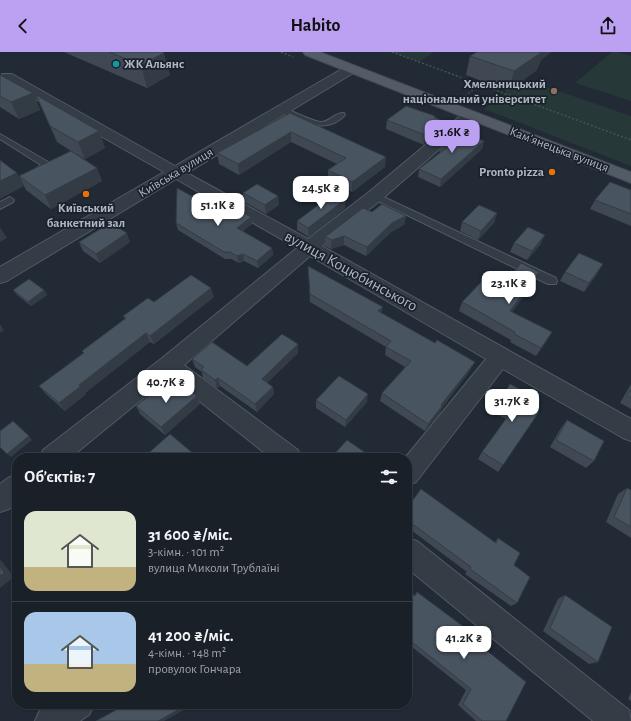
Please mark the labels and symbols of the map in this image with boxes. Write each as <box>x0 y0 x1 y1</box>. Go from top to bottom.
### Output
place label: ЖК Альянс <box>124 58 184 71</box>
marker: ЖК Альянс <box>111 59 121 69</box>
place label: Хмельницький національний університет <box>403 78 547 106</box>
marker: Хмельницький національний університет <box>549 86 559 96</box>
pin: 31.6K ₴ <box>415 120 489 154</box>
street label: Камʼянецька вулиця <box>508 125 610 175</box>
street label: Київська вулиця <box>136 146 216 200</box>
place label: Pronto pizza <box>479 166 544 179</box>
marker: Pronto pizza <box>547 167 557 177</box>
pin: 24.5K ₴ <box>284 176 358 210</box>
marker: Київський банкетний зал <box>81 189 91 199</box>
pin: 51.1K ₴ <box>181 193 255 227</box>
place label: Київський банкетний зал <box>47 202 125 230</box>
street label: вулиця Коцюбинського <box>281 228 420 315</box>
pin: 23.1K ₴ <box>472 271 546 305</box>
pin: 40.7K ₴ <box>129 370 203 404</box>
pin: 31.7K ₴ <box>475 389 549 423</box>
pin: 41.2K ₴ <box>427 626 501 660</box>

